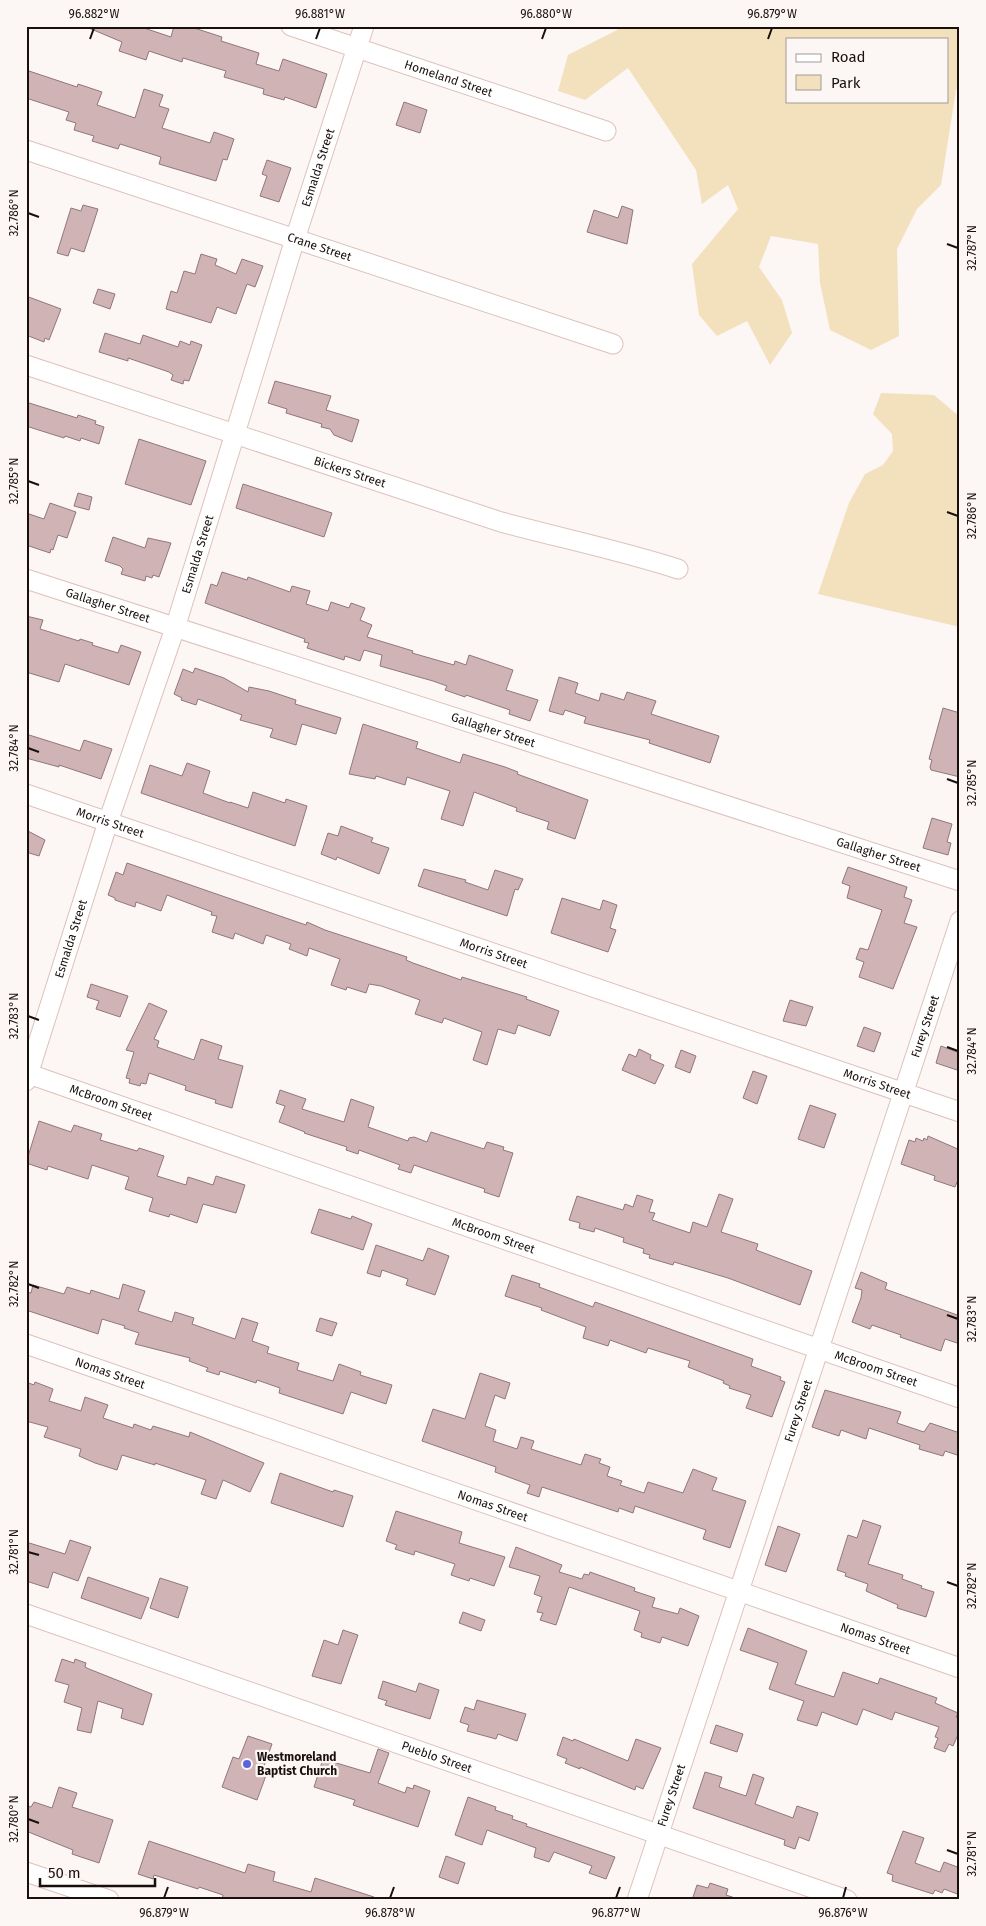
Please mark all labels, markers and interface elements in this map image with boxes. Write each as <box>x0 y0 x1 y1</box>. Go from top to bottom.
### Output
text: 96.882°W <box>69 7 119 21</box>
text: 96.881°W <box>295 7 345 21</box>
text: 96.880°W <box>520 7 572 21</box>
text: 96.879°W <box>747 7 797 21</box>
legend <box>786 38 948 102</box>
text: Road <box>831 48 866 66</box>
street label: Homeland Street <box>403 57 495 100</box>
text: Park <box>831 74 861 92</box>
street label: Esmalda Street <box>299 126 338 209</box>
text: 32.786°N <box>7 189 21 237</box>
text: 32.787°N <box>965 225 979 271</box>
street label: Crane Street <box>286 230 354 264</box>
street label: Bickers Street <box>312 454 388 491</box>
text: 32.785°N <box>7 458 21 504</box>
text: 32.786°N <box>965 492 979 540</box>
street label: Esmalda Street <box>179 513 217 595</box>
street label: Gallagher Street <box>64 585 152 626</box>
street label: Gallagher Street <box>449 710 538 750</box>
text: 32.784°N <box>7 724 21 772</box>
text: 32.785°N <box>965 760 979 806</box>
street label: Morris Street <box>75 805 146 841</box>
street label: Gallagher Street <box>835 835 923 875</box>
street label: Esmalda Street <box>52 897 90 980</box>
street label: Morris Street <box>458 935 530 971</box>
text: 32.783°N <box>7 993 21 1039</box>
street label: Furey Street <box>908 993 942 1059</box>
text: 32.784°N <box>965 1027 979 1075</box>
street label: Morris Street <box>841 1066 913 1102</box>
street label: McBroom Street <box>68 1082 155 1124</box>
street label: McBroom Street <box>450 1215 537 1257</box>
text: 32.782°N <box>7 1261 21 1307</box>
text: 32.783°N <box>965 1296 979 1342</box>
street label: McBroom Street <box>833 1348 920 1390</box>
street label: Nomas Street <box>73 1355 148 1392</box>
street label: Furey Street <box>782 1377 815 1444</box>
street label: Nomas Street <box>456 1487 530 1525</box>
text: 32.781°N <box>7 1529 21 1575</box>
text: 32.782°N <box>965 1563 979 1609</box>
street label: Nomas Street <box>838 1620 913 1657</box>
street label: Pueblo Street <box>400 1738 474 1776</box>
place label: Westmoreland Baptist Church <box>257 1750 337 1778</box>
marker: Westmoreland Baptist Church <box>241 1758 253 1770</box>
street label: Furey Street <box>655 1762 688 1829</box>
text: 32.780°N <box>7 1795 21 1843</box>
text: 32.781°N <box>965 1831 979 1877</box>
scale bar <box>40 1856 155 1888</box>
text: 50 m <box>48 1864 81 1882</box>
text: 96.879°W <box>139 1906 189 1920</box>
text: 96.878°W <box>365 1906 415 1920</box>
text: 96.877°W <box>592 1906 641 1920</box>
text: 96.876°W <box>818 1906 868 1920</box>

